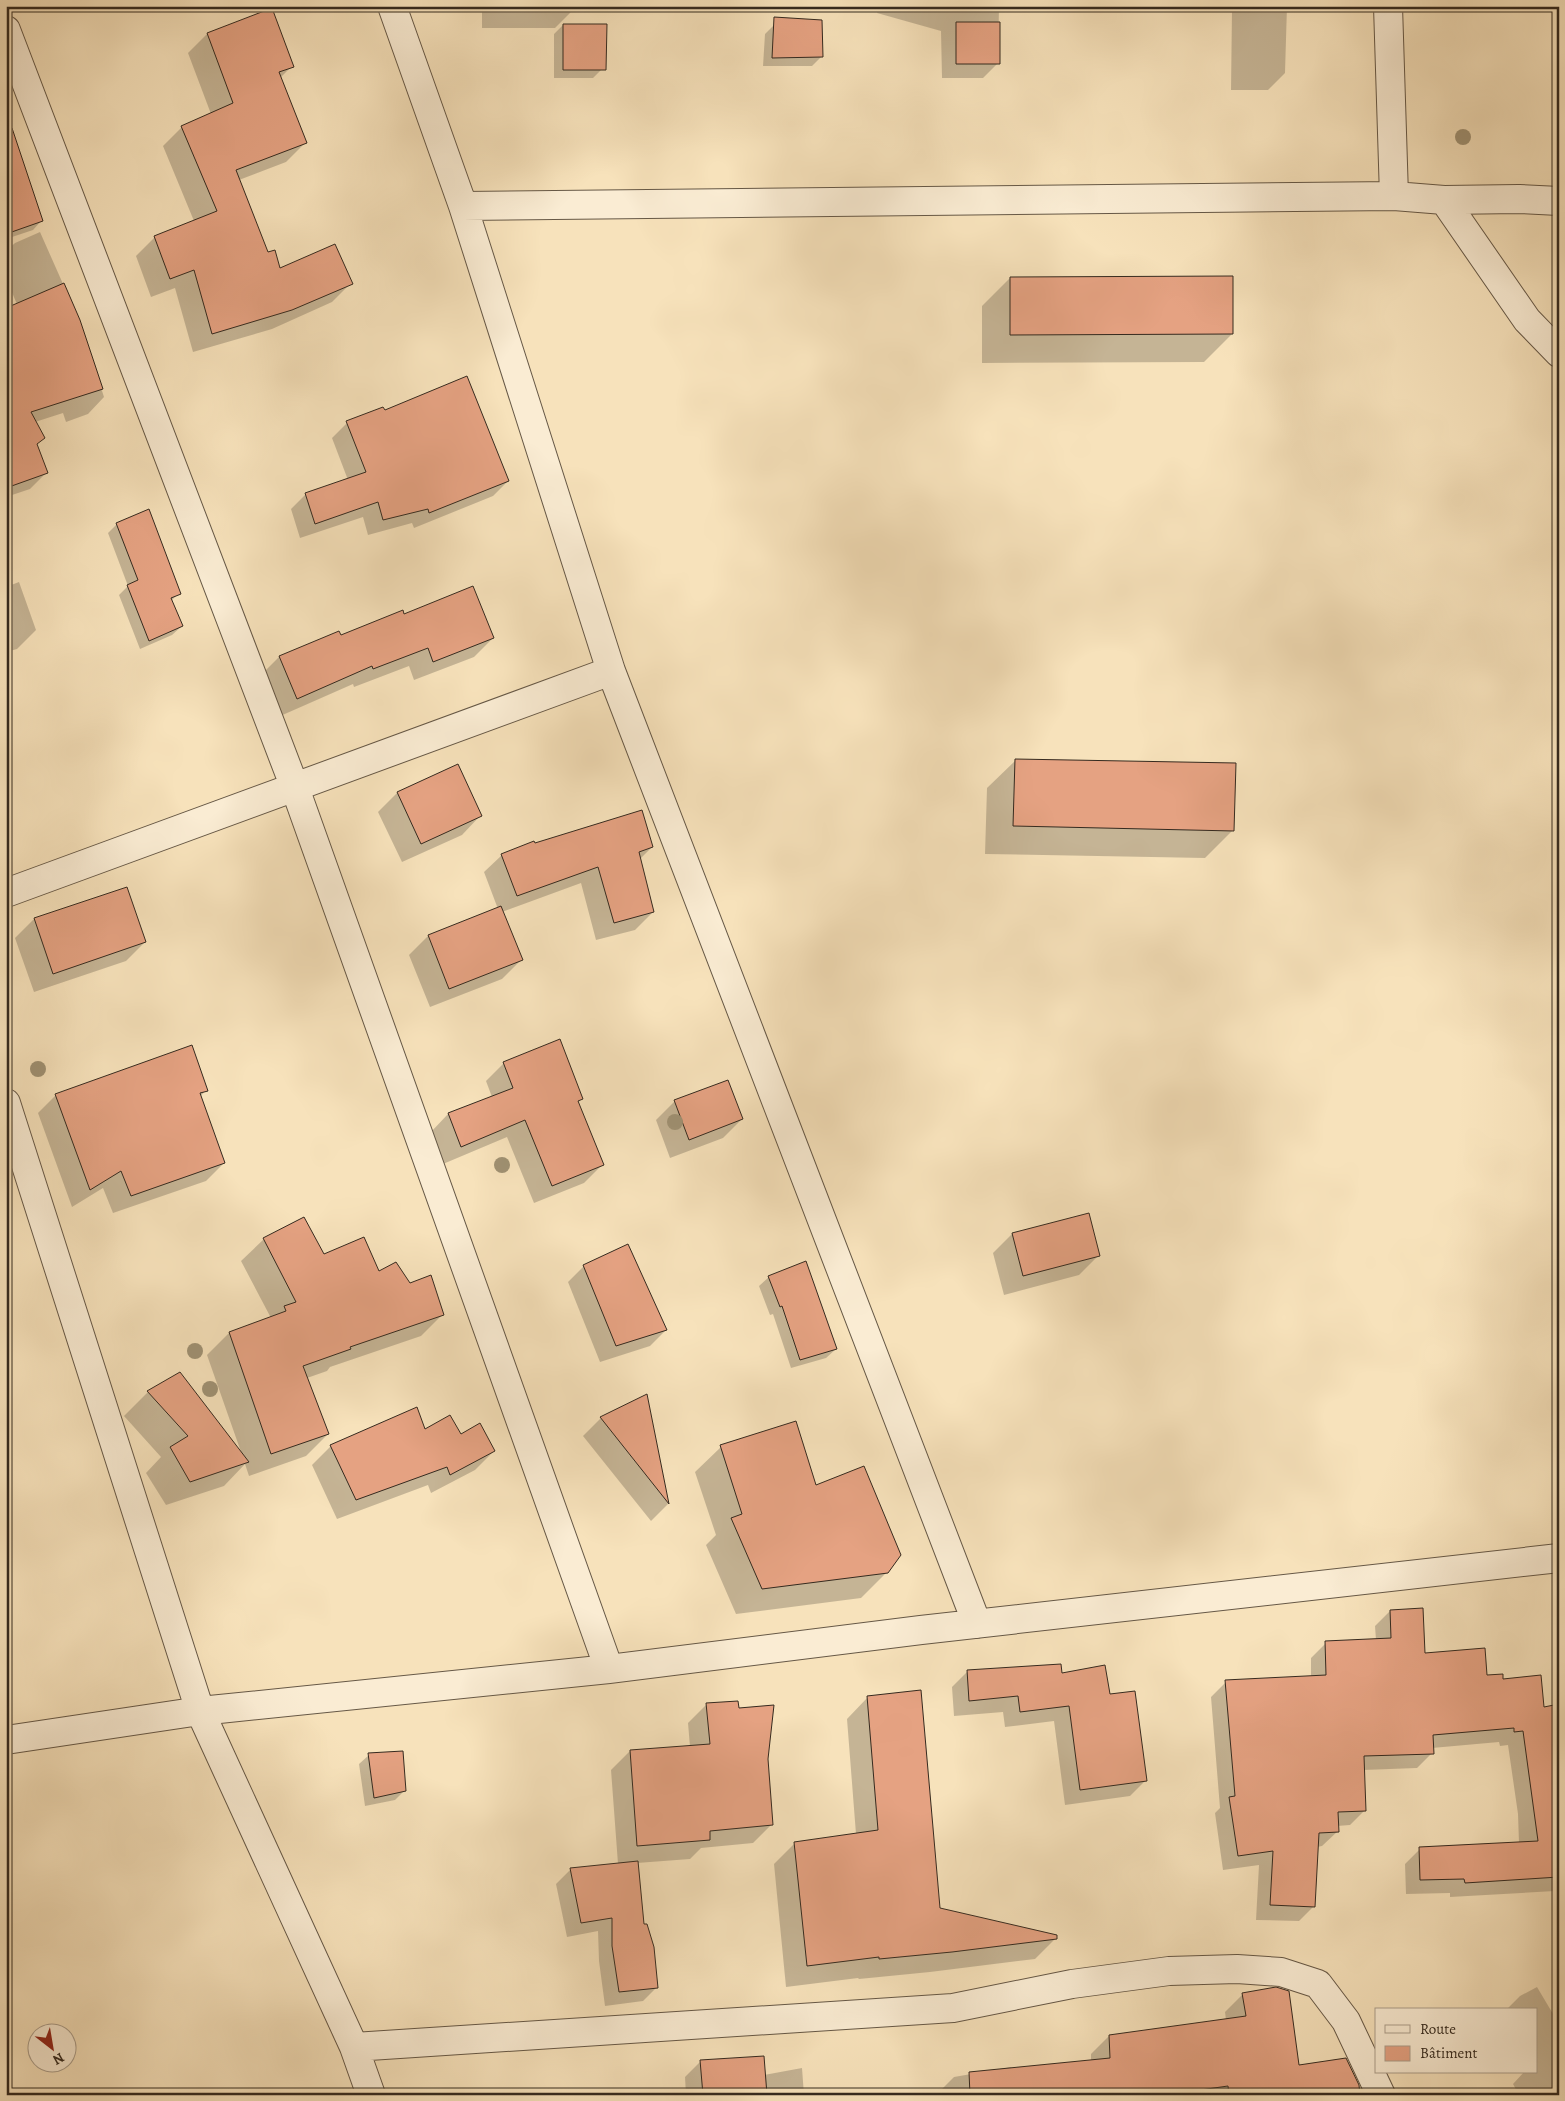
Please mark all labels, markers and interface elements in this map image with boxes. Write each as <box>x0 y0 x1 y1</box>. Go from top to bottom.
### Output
legend <box>1375 2008 1538 2074</box>
text: Route <box>1420 2019 1456 2039</box>
north arrow <box>28 2024 78 2074</box>
text: Bâtiment <box>1420 2043 1478 2063</box>
text: N <box>49 2048 68 2069</box>

